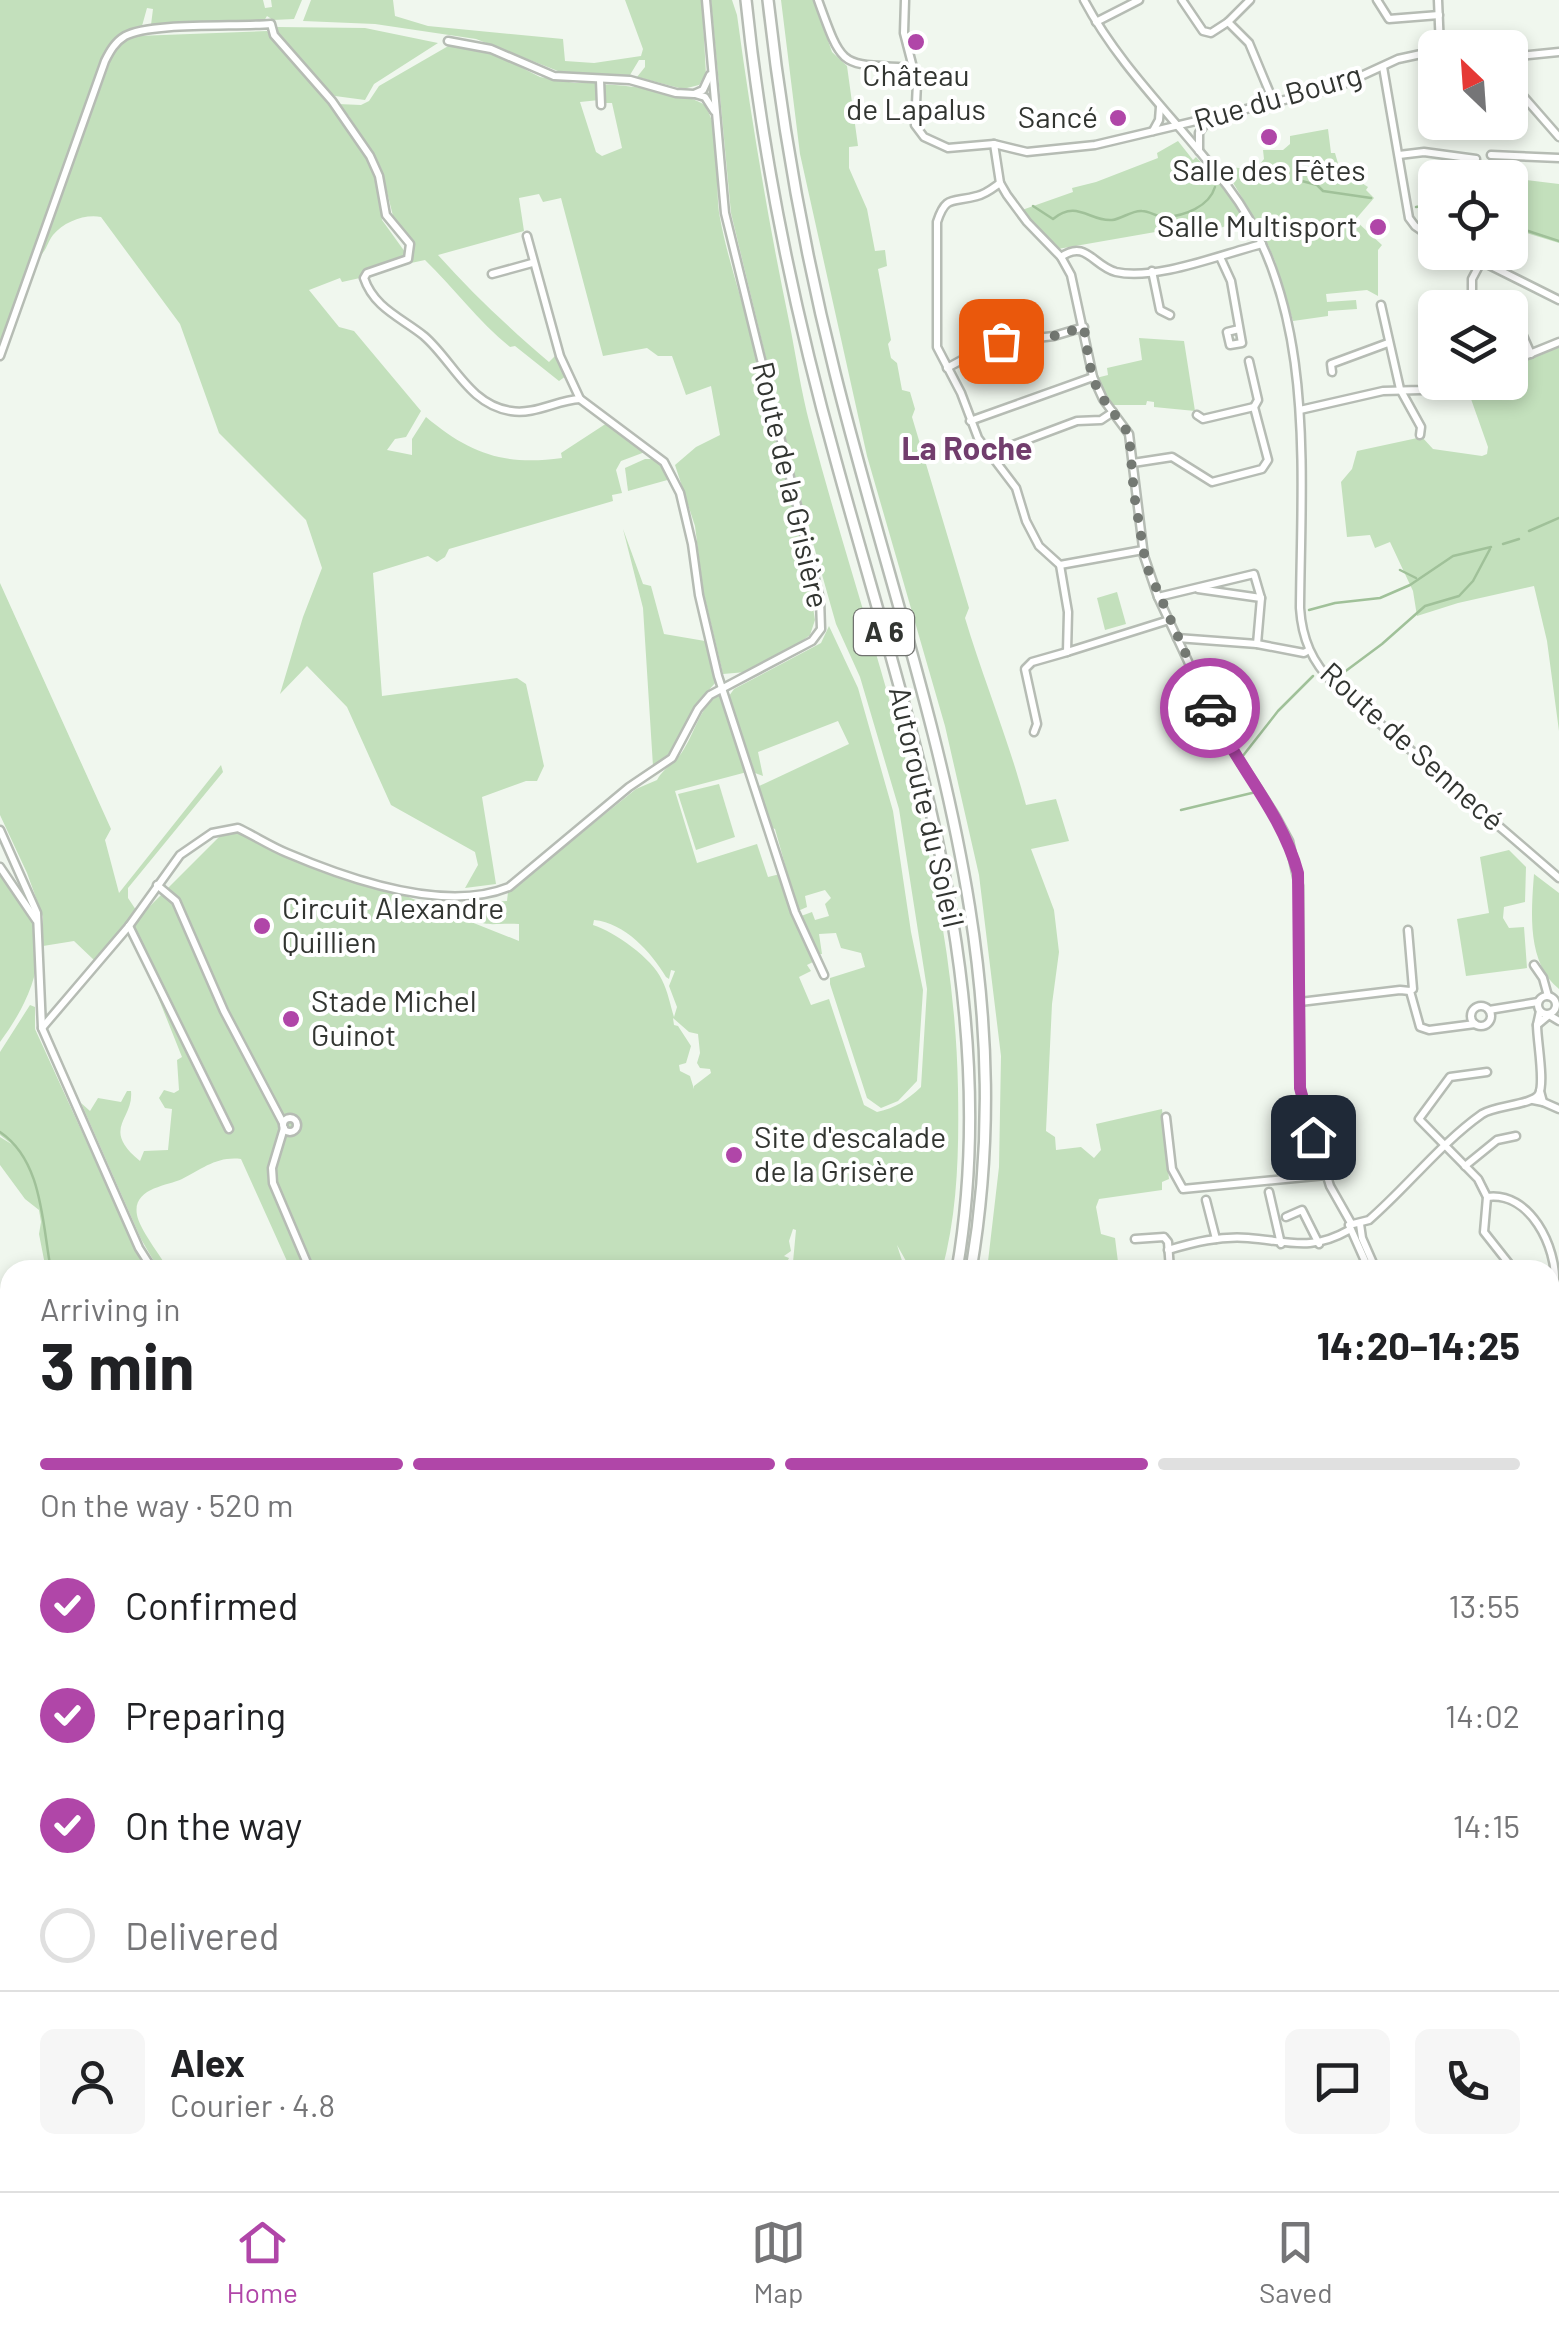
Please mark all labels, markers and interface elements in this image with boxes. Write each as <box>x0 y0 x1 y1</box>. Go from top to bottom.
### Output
north arrow <box>1418 30 1528 140</box>
map controls <box>1418 30 1528 400</box>
marker: Château de Lapalus <box>905 31 927 53</box>
street label: Rue du Bourg <box>1189 55 1365 137</box>
place label: Château de Lapalus <box>846 56 986 126</box>
place label: Sancé <box>1018 98 1098 134</box>
marker: Sancé <box>1107 107 1129 129</box>
marker: Salle des Fêtes <box>1258 126 1280 148</box>
place label: Salle des Fêtes <box>1172 151 1366 187</box>
button: locate <box>1418 160 1528 270</box>
place label: Salle Multisport <box>1157 207 1358 243</box>
marker: Salle Multisport <box>1367 216 1389 238</box>
button: layers <box>1418 290 1528 400</box>
pin <box>959 299 1044 384</box>
icon: bag <box>974 314 1029 369</box>
street label: Route de la Grisière <box>746 358 838 611</box>
district label: La Roche <box>902 428 1032 466</box>
road number: A 6 <box>854 609 914 655</box>
street label: Route de Sennecé <box>1314 654 1513 837</box>
courier <box>1160 658 1260 758</box>
icon: car <box>1183 681 1238 736</box>
street label: Autoroute du Soleil <box>883 682 973 931</box>
place label: Circuit Alexandre Quillien <box>282 889 504 959</box>
marker: Circuit Alexandre Quillien <box>251 915 273 937</box>
place label: Stade Michel Guinot <box>311 982 477 1052</box>
marker: Stade Michel Guinot <box>280 1008 302 1030</box>
pin <box>1271 1095 1356 1180</box>
icon: home <box>1286 1110 1341 1165</box>
place label: Site d'escalade de la Grisère <box>754 1118 946 1188</box>
marker: Site d'escalade de la Grisère <box>723 1144 745 1166</box>
text: Arriving in <box>40 1289 180 1327</box>
text: 14:20–14:25 <box>1317 1322 1520 1368</box>
text: 3 min <box>40 1325 195 1403</box>
text: On the way · 520 m <box>40 1485 293 1523</box>
icon: check <box>40 1578 95 1633</box>
text: Confirmed <box>125 1582 298 1628</box>
text: 13:55 <box>1449 1586 1520 1624</box>
icon: check <box>40 1688 95 1743</box>
text: Preparing <box>125 1692 286 1738</box>
text: 14:02 <box>1445 1696 1520 1734</box>
icon: check <box>40 1798 95 1853</box>
text: On the way <box>125 1802 302 1848</box>
text: 14:15 <box>1453 1806 1520 1844</box>
text: Delivered <box>125 1912 279 1958</box>
button: person <box>40 2029 145 2134</box>
button: chat <box>1285 2029 1390 2134</box>
button: phone <box>1415 2029 1520 2134</box>
text: Alex <box>170 2039 245 2085</box>
text: Courier · 4.8 <box>170 2085 335 2123</box>
tab: Home <box>227 2215 298 2309</box>
tab: Map <box>751 2215 806 2309</box>
tab: Saved <box>1259 2215 1332 2309</box>

